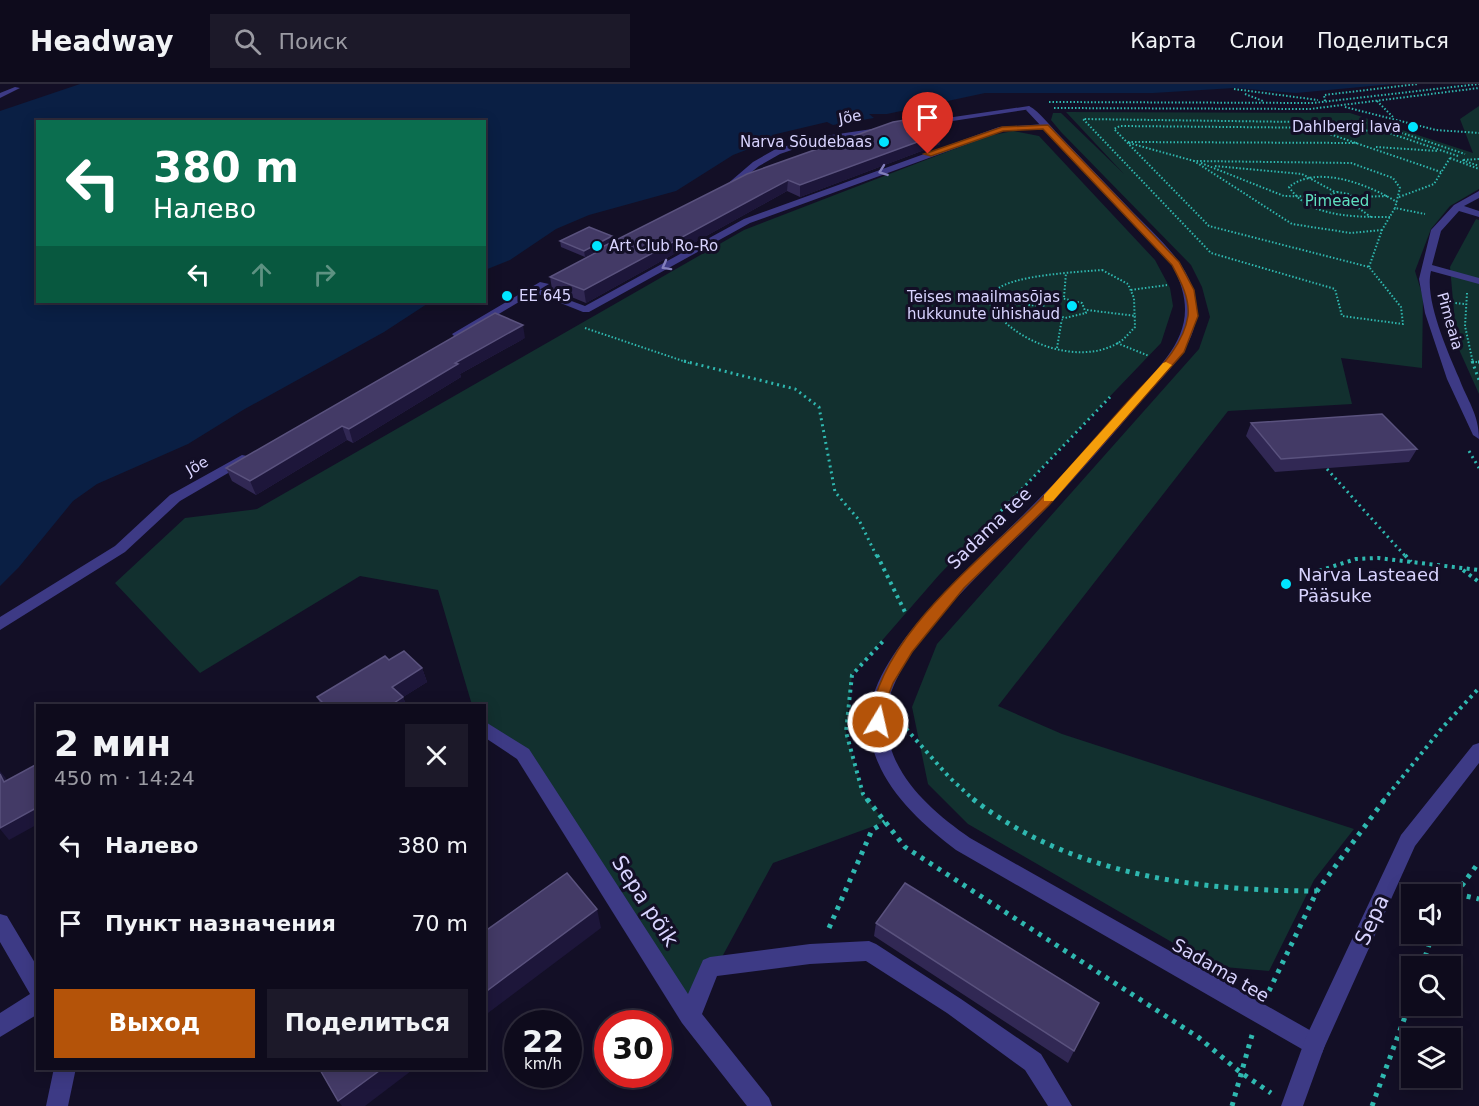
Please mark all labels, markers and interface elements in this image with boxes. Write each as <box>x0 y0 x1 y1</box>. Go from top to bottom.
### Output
search box <box>210 14 630 68</box>
text: Headway <box>30 25 174 58</box>
icon: search <box>231 25 264 58</box>
text: Поиск <box>279 29 348 54</box>
text: Карта <box>1130 29 1196 53</box>
text: Слои <box>1229 29 1284 53</box>
text: Поделиться <box>1317 29 1449 53</box>
pin <box>902 92 953 154</box>
icon: arrive <box>911 101 944 134</box>
street label: Jõe <box>836 106 863 128</box>
place label: Dahlbergi lava <box>1292 118 1401 136</box>
marker: Dahlbergi lava <box>1406 120 1420 134</box>
place label: Narva Sõudebaas <box>740 133 872 151</box>
marker: Narva Sõudebaas <box>877 135 891 149</box>
text: 380 m <box>153 143 299 192</box>
icon: left <box>54 144 132 222</box>
one-way arrow <box>878 164 889 176</box>
park label: Pimeaed <box>1305 192 1369 210</box>
text: Налево <box>153 193 256 224</box>
place label: Art Club Ro-Ro <box>609 237 718 255</box>
marker: Art Club Ro-Ro <box>590 239 604 253</box>
icon: left <box>182 258 215 291</box>
icon: ahead <box>245 258 278 291</box>
icon: right <box>308 258 341 291</box>
one-way arrow <box>662 259 672 270</box>
place label: EE 645 <box>519 287 571 305</box>
place label: Teises maailmasõjas hukkunute ühishaud <box>906 288 1060 323</box>
marker: EE 645 <box>500 289 514 303</box>
street label: Pimeaia <box>1433 290 1467 352</box>
marker: Teises maailmasõjas hukkunute ühishaud <box>1065 299 1079 313</box>
street label: Jõe <box>182 452 211 480</box>
street label: Sadama tee <box>943 483 1035 573</box>
place label: Narva Lasteaed Pääsuke <box>1298 564 1439 606</box>
marker: Narva Lasteaed Pääsuke <box>1279 577 1293 591</box>
position arrow <box>846 690 910 754</box>
text: 2 мин <box>54 723 171 764</box>
button: close <box>405 724 468 787</box>
text: 450 m · 14:24 <box>54 766 195 790</box>
icon: left <box>54 829 87 862</box>
text: Налево <box>105 833 198 858</box>
text: 380 m <box>398 833 468 858</box>
street label: Sepa põik <box>607 851 684 952</box>
map controls <box>1401 884 1461 1088</box>
button: sound <box>1401 884 1461 944</box>
street label: Sepa <box>1350 891 1394 949</box>
icon: arrive <box>54 907 87 940</box>
text: Пункт назначения <box>105 911 336 936</box>
text: 70 m <box>412 911 468 936</box>
street label: Sadama tee <box>1169 934 1273 1006</box>
button: search <box>1401 956 1461 1016</box>
button: Выход <box>54 989 255 1058</box>
button: Поделиться <box>267 989 468 1058</box>
speed limit sign: 30 <box>594 1010 672 1088</box>
text: 22 <box>522 1024 564 1059</box>
button: layers <box>1401 1028 1461 1088</box>
text: km/h <box>524 1055 562 1073</box>

